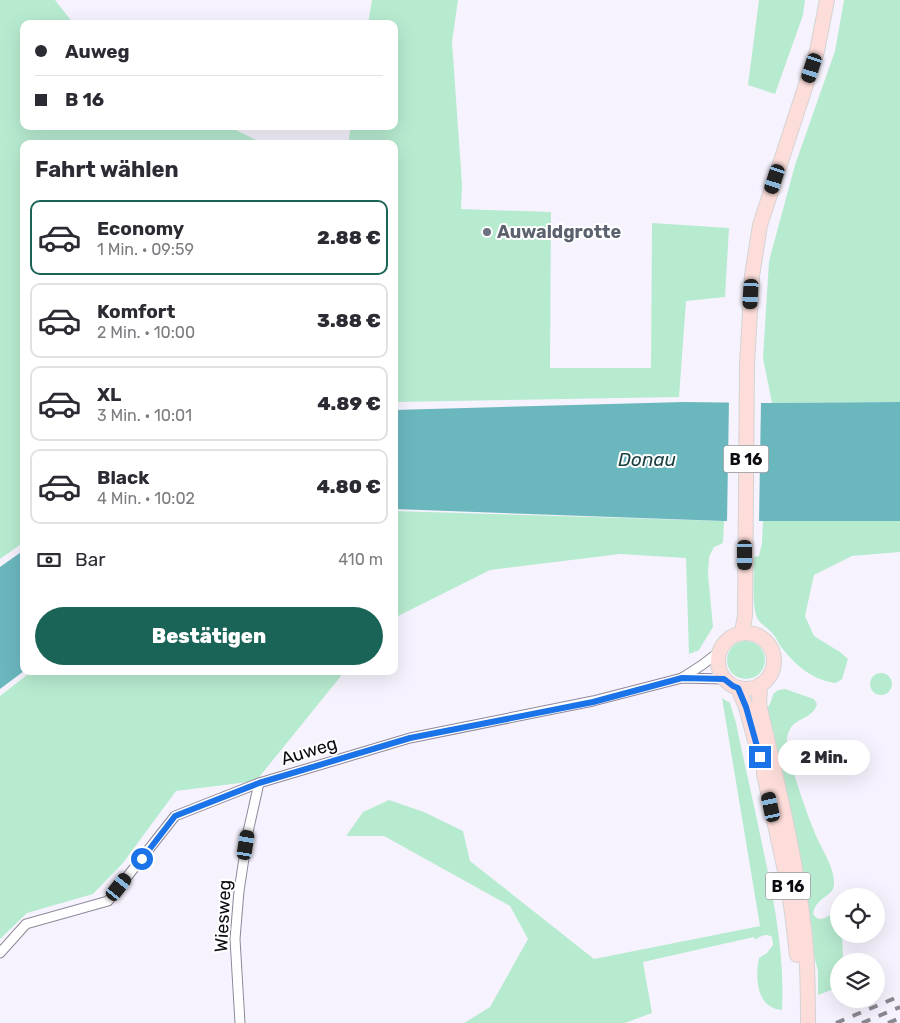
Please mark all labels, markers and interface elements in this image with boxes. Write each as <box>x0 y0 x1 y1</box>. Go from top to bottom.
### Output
text: Auweg <box>65 40 130 63</box>
car <box>800 51 823 85</box>
text: B 16 <box>65 88 104 111</box>
text: Fahrt wählen <box>35 156 179 183</box>
car <box>763 162 786 196</box>
icon: car <box>37 215 82 260</box>
text: Economy <box>97 217 184 240</box>
place label: Auwaldgrotte <box>497 221 621 243</box>
text: 2.88 € <box>317 226 381 249</box>
marker: Auwaldgrotte <box>481 226 493 238</box>
text: 1 Min. · 09:59 <box>97 240 194 259</box>
car <box>742 279 759 309</box>
icon: car <box>37 298 82 343</box>
text: Komfort <box>97 300 175 323</box>
text: 3.88 € <box>317 309 381 332</box>
text: 2 Min. · 10:00 <box>97 323 195 342</box>
icon: car <box>37 381 82 426</box>
text: XL <box>97 383 121 406</box>
text: 4.89 € <box>317 392 381 415</box>
text: 3 Min. · 10:01 <box>97 406 192 425</box>
road number: B 16 <box>724 446 768 472</box>
water label: Donau <box>618 448 676 471</box>
icon: car <box>37 464 82 509</box>
text: Black <box>97 466 149 489</box>
text: 4.80 € <box>316 475 381 498</box>
text: 4 Min. · 10:02 <box>97 489 195 508</box>
car <box>737 540 752 570</box>
icon: cash <box>35 546 63 574</box>
text: Bar <box>75 548 105 571</box>
text: 410 m <box>338 550 383 569</box>
button: Bestätigen <box>35 607 383 665</box>
street label: Auweg <box>278 732 340 770</box>
callout: 2 Min. <box>778 740 870 774</box>
route end <box>749 746 771 768</box>
text: 2 Min. <box>800 748 848 767</box>
car <box>760 791 781 823</box>
car <box>236 829 255 861</box>
route start <box>131 848 153 870</box>
car <box>103 871 134 903</box>
road number: B 16 <box>766 872 810 899</box>
street label: Wiesweg <box>210 879 236 953</box>
map controls <box>830 888 885 1008</box>
button: locate <box>830 888 885 943</box>
button: layers <box>830 953 885 1008</box>

